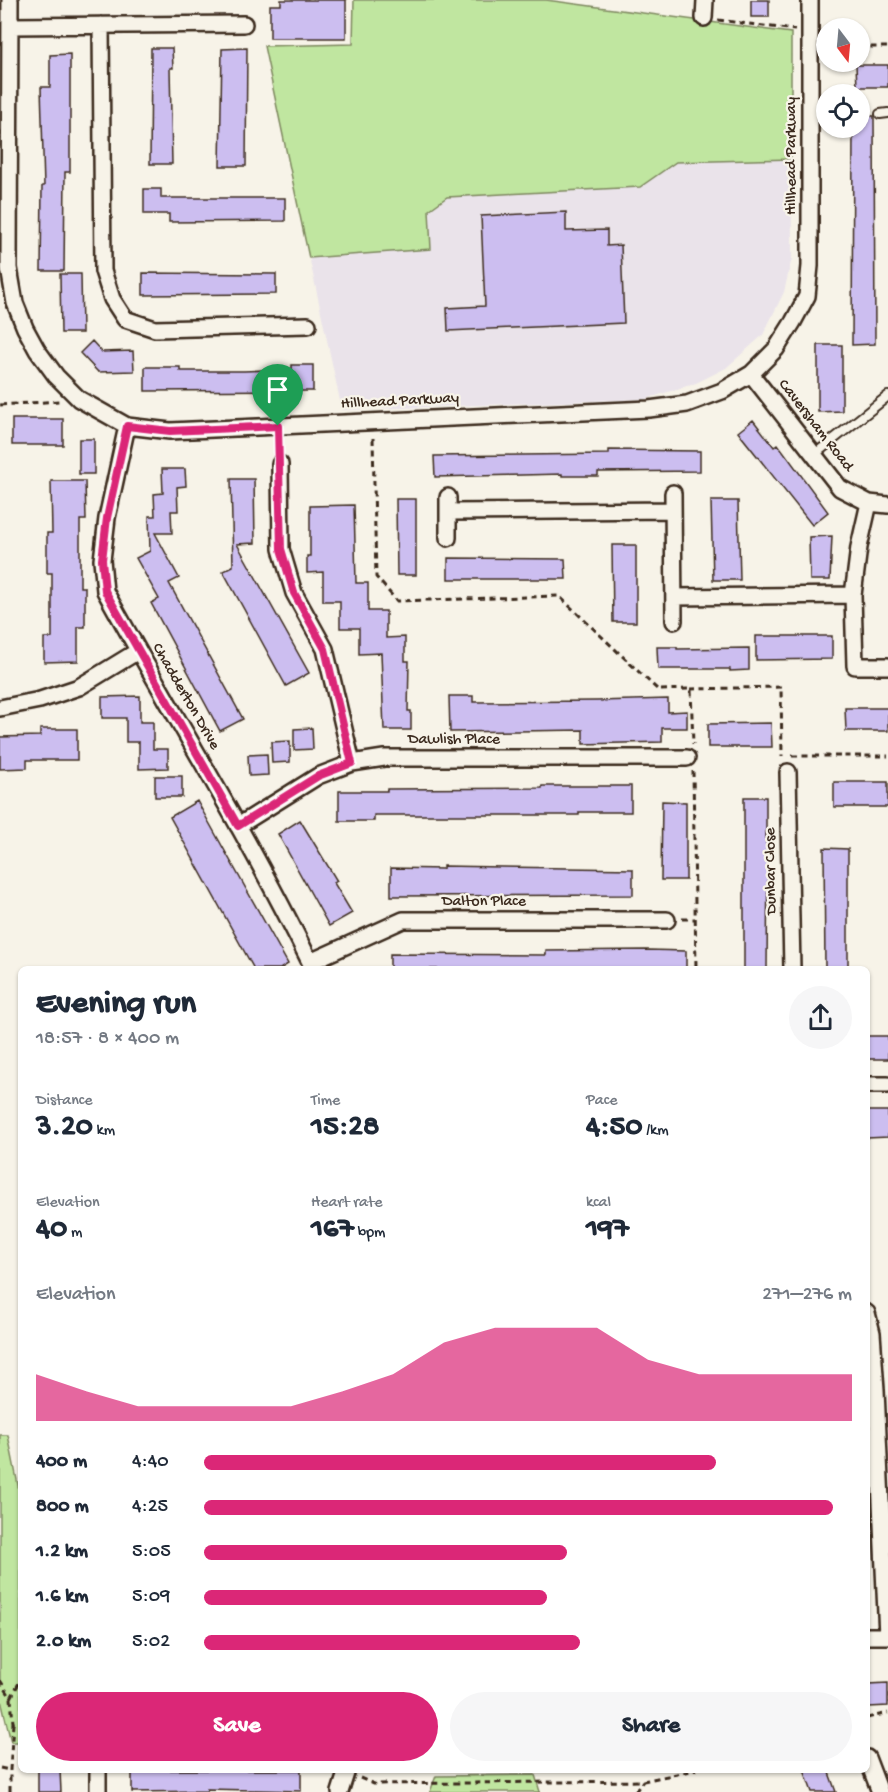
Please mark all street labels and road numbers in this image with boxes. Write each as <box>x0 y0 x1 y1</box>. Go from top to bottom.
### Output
street label: Hillhead Parkway <box>783 97 802 215</box>
street label: Caversham Road <box>773 376 858 477</box>
street label: Hillhead Parkway <box>340 389 460 415</box>
street label: Chadderton Drive <box>147 640 224 754</box>
street label: Dawlish Place <box>407 731 501 750</box>
street label: Dunbar Close <box>762 827 782 916</box>
street label: Dalton Place <box>441 893 527 912</box>

